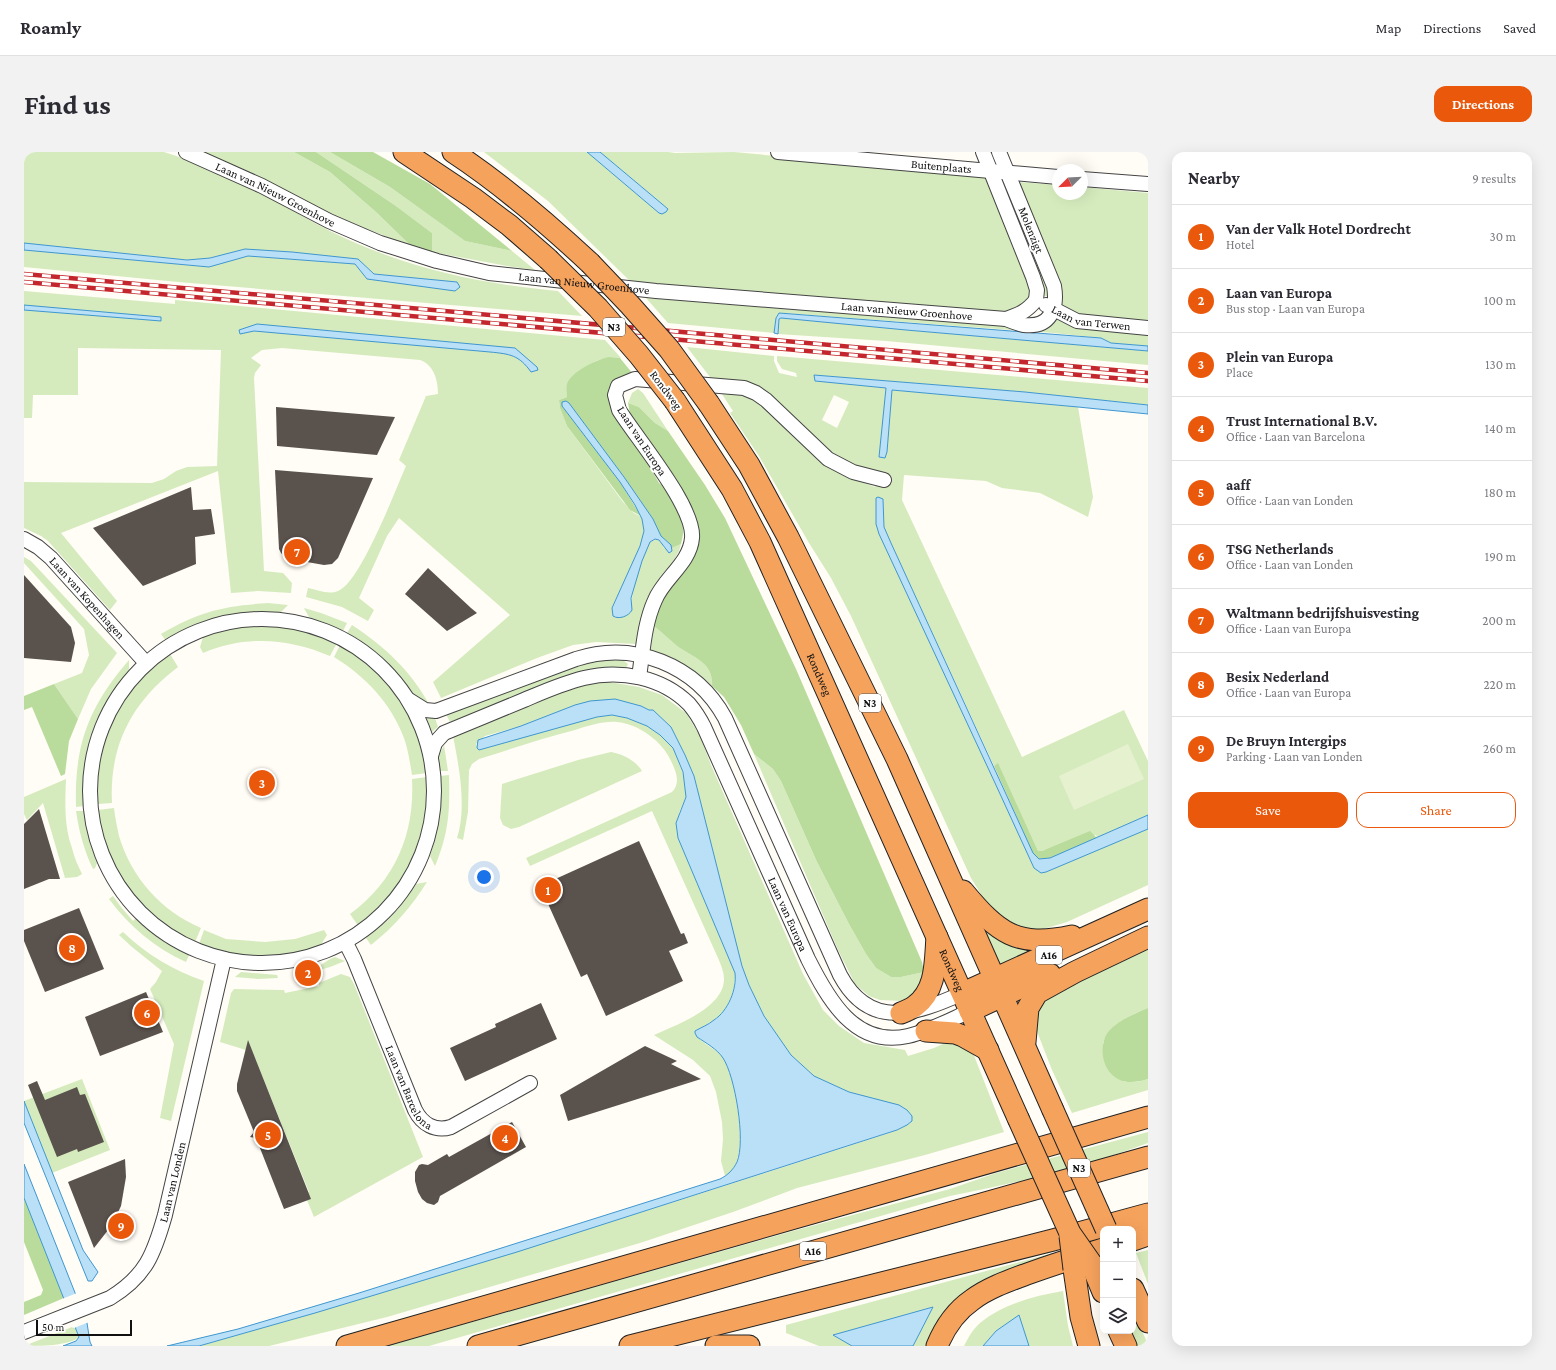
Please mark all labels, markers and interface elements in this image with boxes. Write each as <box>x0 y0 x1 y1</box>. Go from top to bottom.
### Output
text: Roamly <box>20 17 81 38</box>
text: Map <box>1376 20 1401 36</box>
text: Directions <box>1423 20 1481 36</box>
text: Saved <box>1503 20 1536 36</box>
button: Directions <box>1434 86 1532 122</box>
text: Find us <box>24 89 111 120</box>
street label: Buitenplaats <box>910 157 973 176</box>
street label: Laan van Nieuw Groenhove <box>213 159 337 230</box>
north arrow <box>1052 164 1088 200</box>
text: Nearby <box>1188 169 1240 188</box>
text: 9 results <box>1472 171 1516 186</box>
street label: Molenzigt <box>1015 205 1047 256</box>
text: Van der Valk Hotel Dordrecht <box>1226 221 1411 237</box>
text: 1 <box>1199 229 1203 244</box>
text: 30 m <box>1490 229 1516 244</box>
text: Hotel <box>1226 237 1254 252</box>
street label: Laan van Nieuw Groenhove <box>518 269 650 297</box>
text: Laan van Europa <box>1226 285 1332 301</box>
text: 2 <box>1198 293 1204 308</box>
text: 100 m <box>1484 293 1516 308</box>
street label: Laan van Nieuw Groenhove <box>840 299 973 323</box>
text: Bus stop · Laan van Europa <box>1226 301 1365 316</box>
street label: Laan van Terwen <box>1049 302 1132 333</box>
road number: N3 <box>603 318 625 336</box>
text: Plein van Europa <box>1226 349 1333 365</box>
text: 3 <box>1198 357 1204 372</box>
text: 130 m <box>1485 357 1516 372</box>
text: Place <box>1226 365 1253 380</box>
street label: Rondweg <box>647 368 685 412</box>
street label: Laan van Europa <box>614 404 670 479</box>
text: Trust International B.V. <box>1226 413 1378 429</box>
text: 4 <box>1197 421 1205 436</box>
text: 140 m <box>1485 421 1516 436</box>
text: Office · Laan van Barcelona <box>1226 429 1365 444</box>
text: aaff <box>1226 477 1250 493</box>
text: 5 <box>1198 485 1204 500</box>
text: 180 m <box>1484 485 1516 500</box>
text: Office · Laan van Londen <box>1226 493 1353 508</box>
pin: 7 <box>284 537 310 567</box>
text: TSG Netherlands <box>1226 541 1333 557</box>
text: 6 <box>1197 549 1205 564</box>
text: 190 m <box>1485 549 1516 564</box>
street label: Laan van Kopenhagen <box>46 554 128 642</box>
text: Office · Laan van Londen <box>1226 557 1353 572</box>
text: Waltmann bedrijfshuisvesting <box>1226 605 1419 621</box>
text: 7 <box>1198 613 1204 628</box>
text: 200 m <box>1482 613 1516 628</box>
text: Office · Laan van Europa <box>1226 621 1351 636</box>
street label: Rondweg <box>804 651 835 698</box>
text: Besix Nederland <box>1226 669 1329 685</box>
text: 8 <box>1197 677 1205 692</box>
text: 220 m <box>1483 677 1516 692</box>
text: Office · Laan van Europa <box>1226 685 1351 700</box>
road number: N3 <box>859 694 881 712</box>
text: De Bruyn Intergips <box>1226 733 1346 749</box>
text: 9 <box>1197 741 1205 756</box>
text: 260 m <box>1483 741 1516 756</box>
text: Parking · Laan van Londen <box>1226 749 1363 764</box>
pin: 3 <box>249 768 275 798</box>
button: Save <box>1188 792 1348 828</box>
button: Share <box>1356 792 1516 828</box>
your location <box>474 867 494 887</box>
pin: 1 <box>535 875 561 905</box>
street label: Laan van Europa <box>765 875 811 954</box>
pin: 8 <box>59 933 85 963</box>
road number: A16 <box>1036 946 1062 964</box>
street label: Rondweg <box>936 947 967 994</box>
pin: 2 <box>295 958 321 988</box>
pin: 6 <box>134 998 160 1028</box>
street label: Laan van Barcelona <box>383 1043 435 1133</box>
pin: 5 <box>255 1120 281 1150</box>
pin: 4 <box>492 1123 518 1153</box>
street label: Laan van Londen <box>156 1140 189 1224</box>
road number: N3 <box>1068 1159 1090 1177</box>
pin: 9 <box>108 1211 134 1241</box>
map controls <box>1100 1226 1136 1334</box>
button: + <box>1100 1226 1136 1262</box>
road number: A16 <box>800 1242 826 1260</box>
button: − <box>1100 1262 1136 1298</box>
button: layers <box>1100 1298 1136 1334</box>
scale bar <box>36 1318 132 1337</box>
text: 50 m <box>42 1321 64 1333</box>

